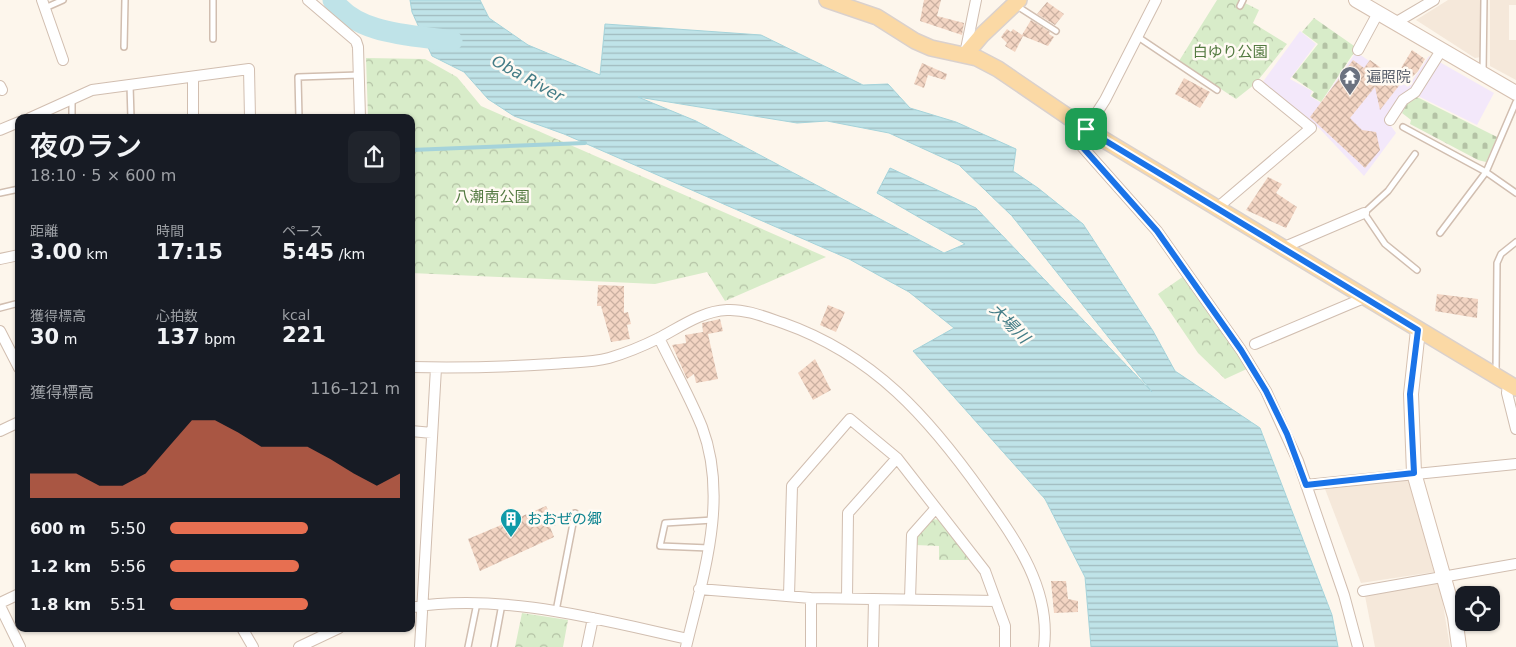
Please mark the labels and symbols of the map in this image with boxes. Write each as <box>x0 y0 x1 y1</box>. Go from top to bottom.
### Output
park label: 白ゆり公園 <box>1192 43 1268 61</box>
water label: Oba River <box>489 51 568 107</box>
temple icon: 遍照院 <box>1338 65 1362 96</box>
place label: 遍照院 <box>1366 68 1411 86</box>
pin <box>1065 108 1107 150</box>
park label: 八潮南公園 <box>454 188 530 206</box>
water label: 大場川 <box>986 300 1035 348</box>
building icon: おおぜの郷 <box>499 507 523 538</box>
place label: おおぜの郷 <box>527 510 602 528</box>

